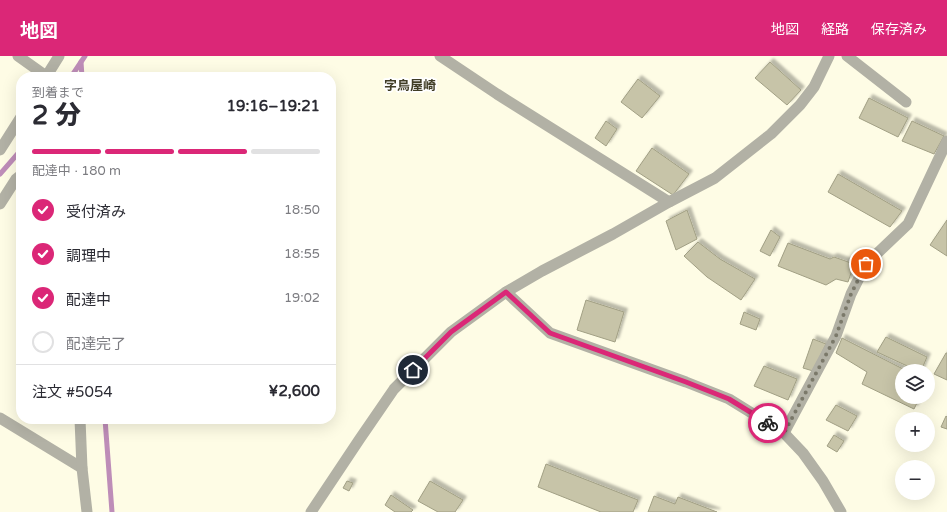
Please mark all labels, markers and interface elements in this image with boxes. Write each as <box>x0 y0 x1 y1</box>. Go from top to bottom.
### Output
text: 地図 <box>20 20 58 42</box>
text: 地図 <box>771 21 799 38</box>
text: 経路 <box>821 21 849 38</box>
text: 保存済み <box>871 21 927 38</box>
district label: 字鳥屋崎 <box>384 78 436 94</box>
text: 到着まで <box>32 85 84 101</box>
text: 19:16–19:21 <box>227 97 320 115</box>
text: 2 分 <box>32 100 81 131</box>
text: 配達中 · 180 m <box>32 163 121 179</box>
icon: check <box>32 199 54 221</box>
text: 18:50 <box>284 202 320 218</box>
text: 受付済み <box>66 203 126 221</box>
icon: check <box>32 243 54 265</box>
text: 18:55 <box>284 246 320 262</box>
text: 調理中 <box>66 247 111 265</box>
pin <box>849 247 883 281</box>
icon: bag <box>855 253 877 275</box>
icon: check <box>32 287 54 309</box>
text: 19:02 <box>284 290 320 306</box>
text: 配達中 <box>66 291 111 309</box>
text: 配達完了 <box>66 335 126 353</box>
pin <box>396 353 430 387</box>
icon: home <box>402 359 424 381</box>
map controls <box>895 364 935 500</box>
button: layers <box>895 364 935 404</box>
text: ¥2,600 <box>269 382 320 400</box>
text: 注文 #5054 <box>32 383 113 401</box>
courier <box>748 403 788 443</box>
icon: bike <box>757 412 779 434</box>
button: + <box>895 412 935 452</box>
button: − <box>895 460 935 500</box>

